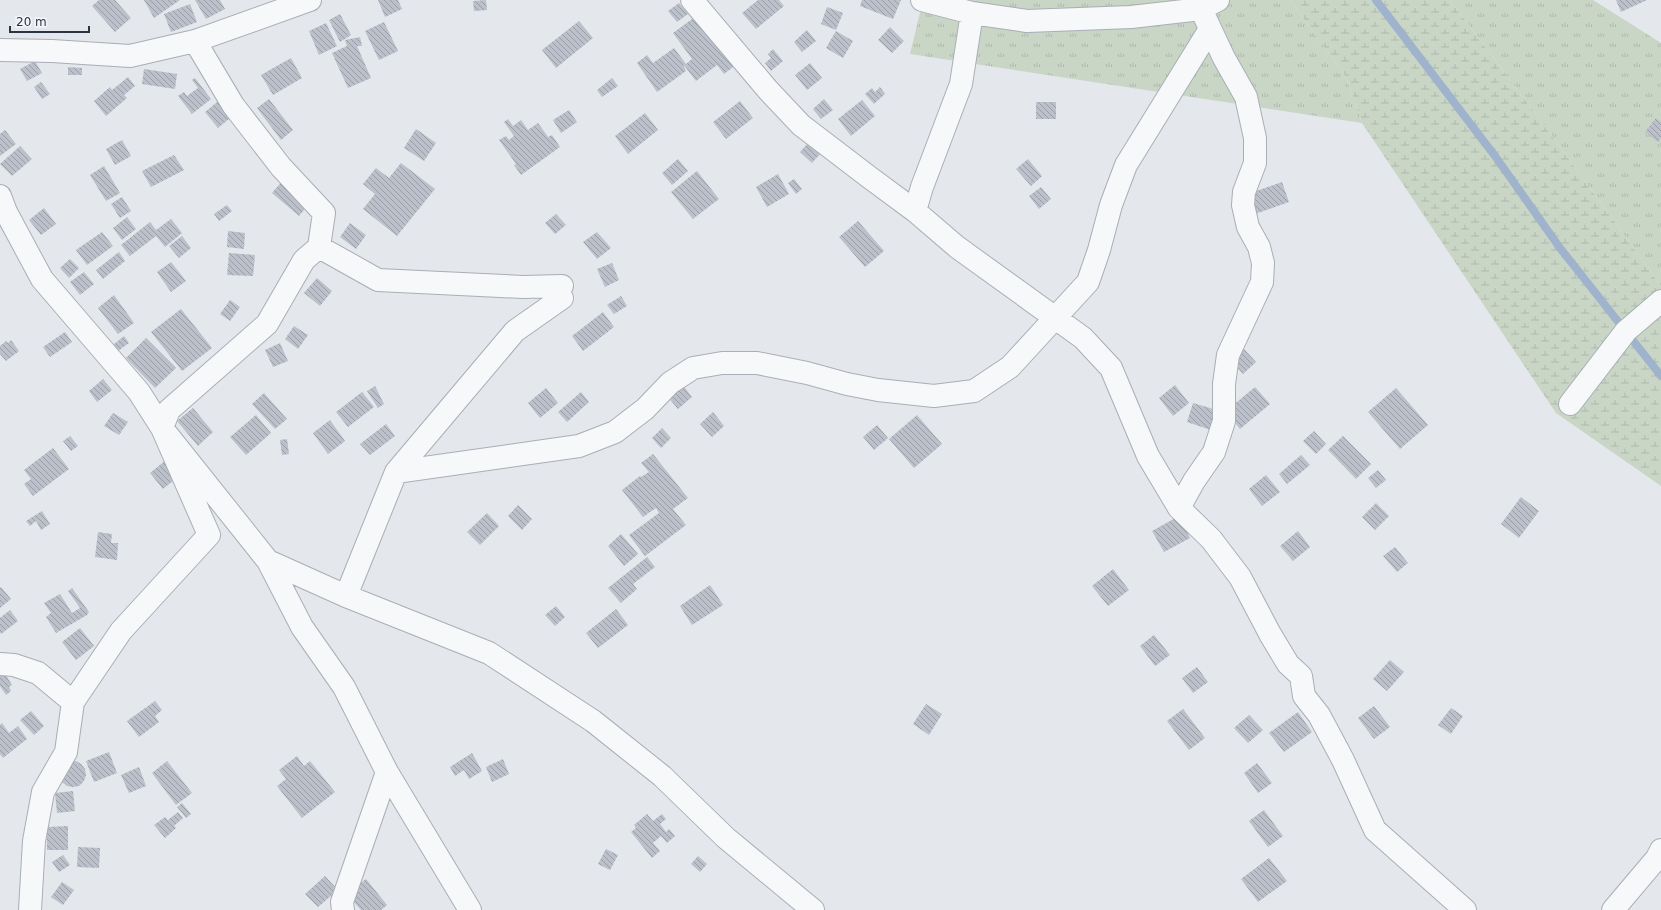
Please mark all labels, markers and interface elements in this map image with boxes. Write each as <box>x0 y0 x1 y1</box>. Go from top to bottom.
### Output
scale bar <box>10 8 89 34</box>
text: 20 m <box>16 15 47 29</box>

